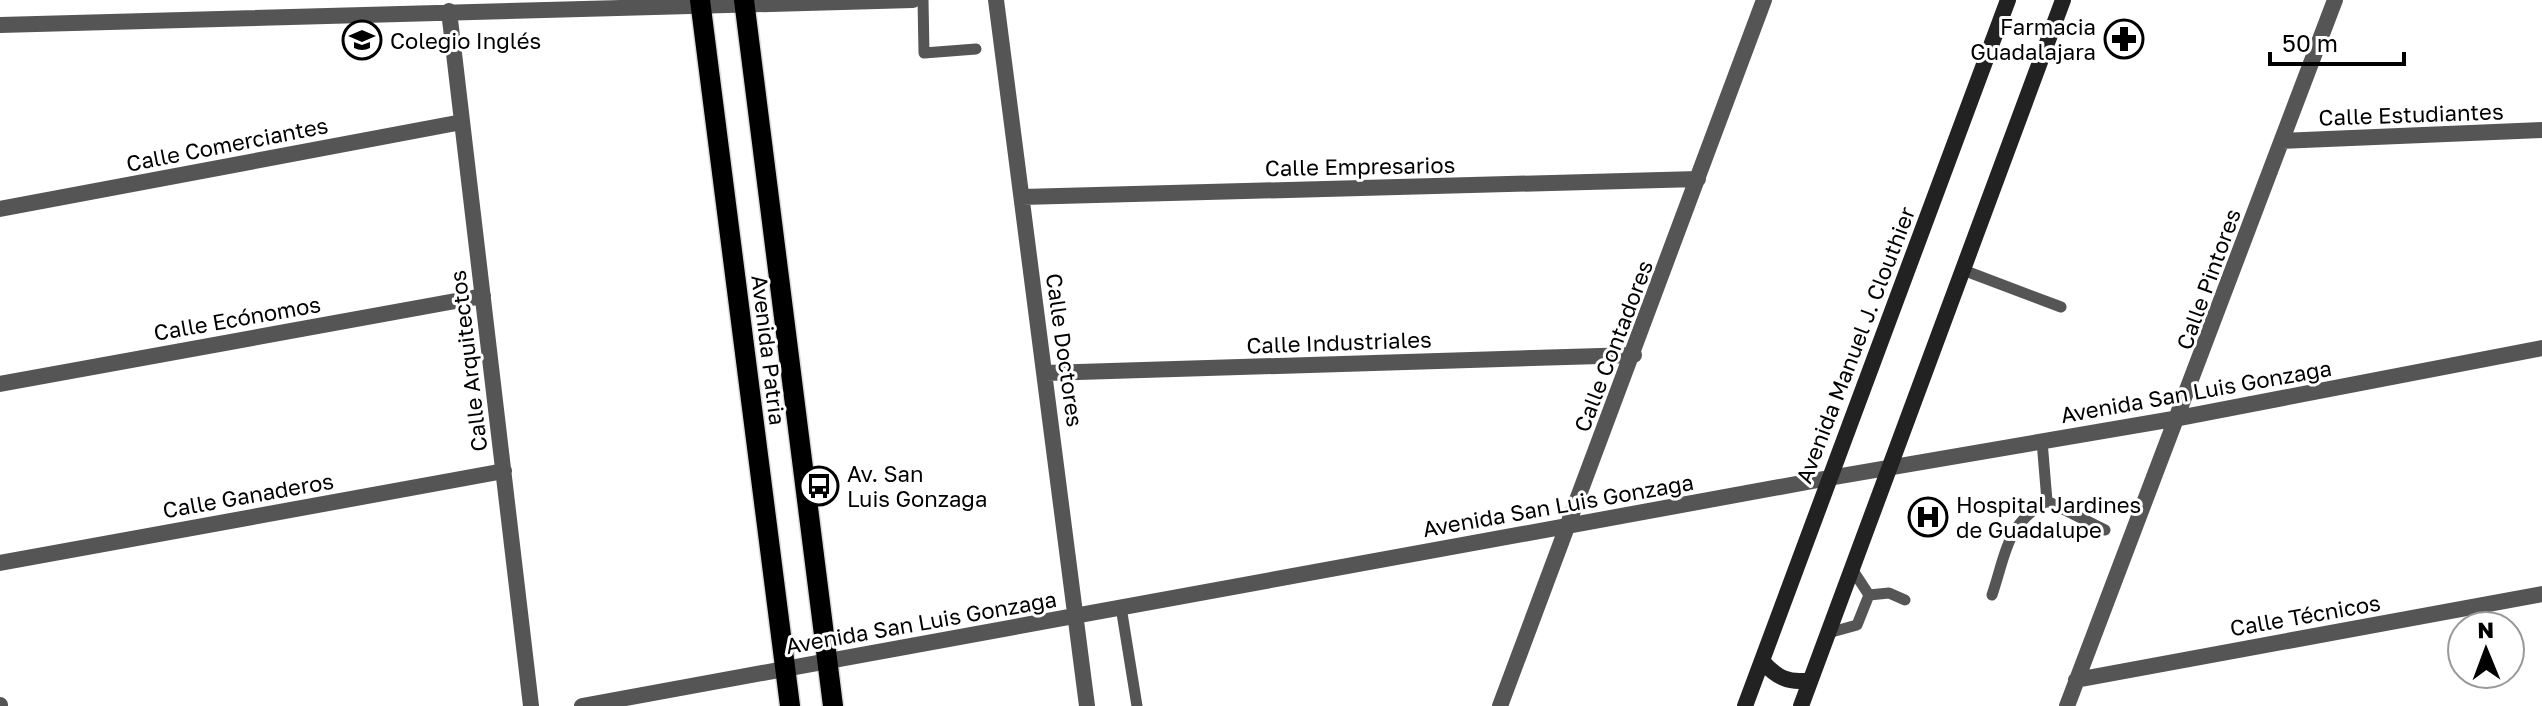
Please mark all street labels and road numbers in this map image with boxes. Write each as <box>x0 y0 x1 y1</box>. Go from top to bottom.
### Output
street label: Calle Estudiantes <box>2318 97 2504 131</box>
street label: Calle Comerciantes <box>124 111 330 177</box>
street label: Calle Empresarios <box>1265 151 1455 181</box>
street label: Avenida Manuel J. Clouthier <box>1790 203 1920 487</box>
street label: Calle Pintores <box>2170 205 2246 353</box>
street label: Calle Contadores <box>1568 256 1658 436</box>
street label: Calle Arquitectos <box>443 269 493 453</box>
street label: Calle Doctores <box>1041 271 1089 429</box>
street label: Avenida Patria <box>746 273 792 427</box>
street label: Calle Ecónomos <box>151 290 323 346</box>
street label: Calle Industriales <box>1246 325 1432 359</box>
street label: Avenida San Luis Gonzaga <box>2058 354 2334 428</box>
street label: Calle Ganaderos <box>161 467 335 523</box>
street label: Avenida San Luis Gonzaga <box>1420 468 1696 542</box>
street label: Avenida San Luis Gonzaga <box>783 585 1059 659</box>
street label: Calle Técnicos <box>2228 588 2382 642</box>

